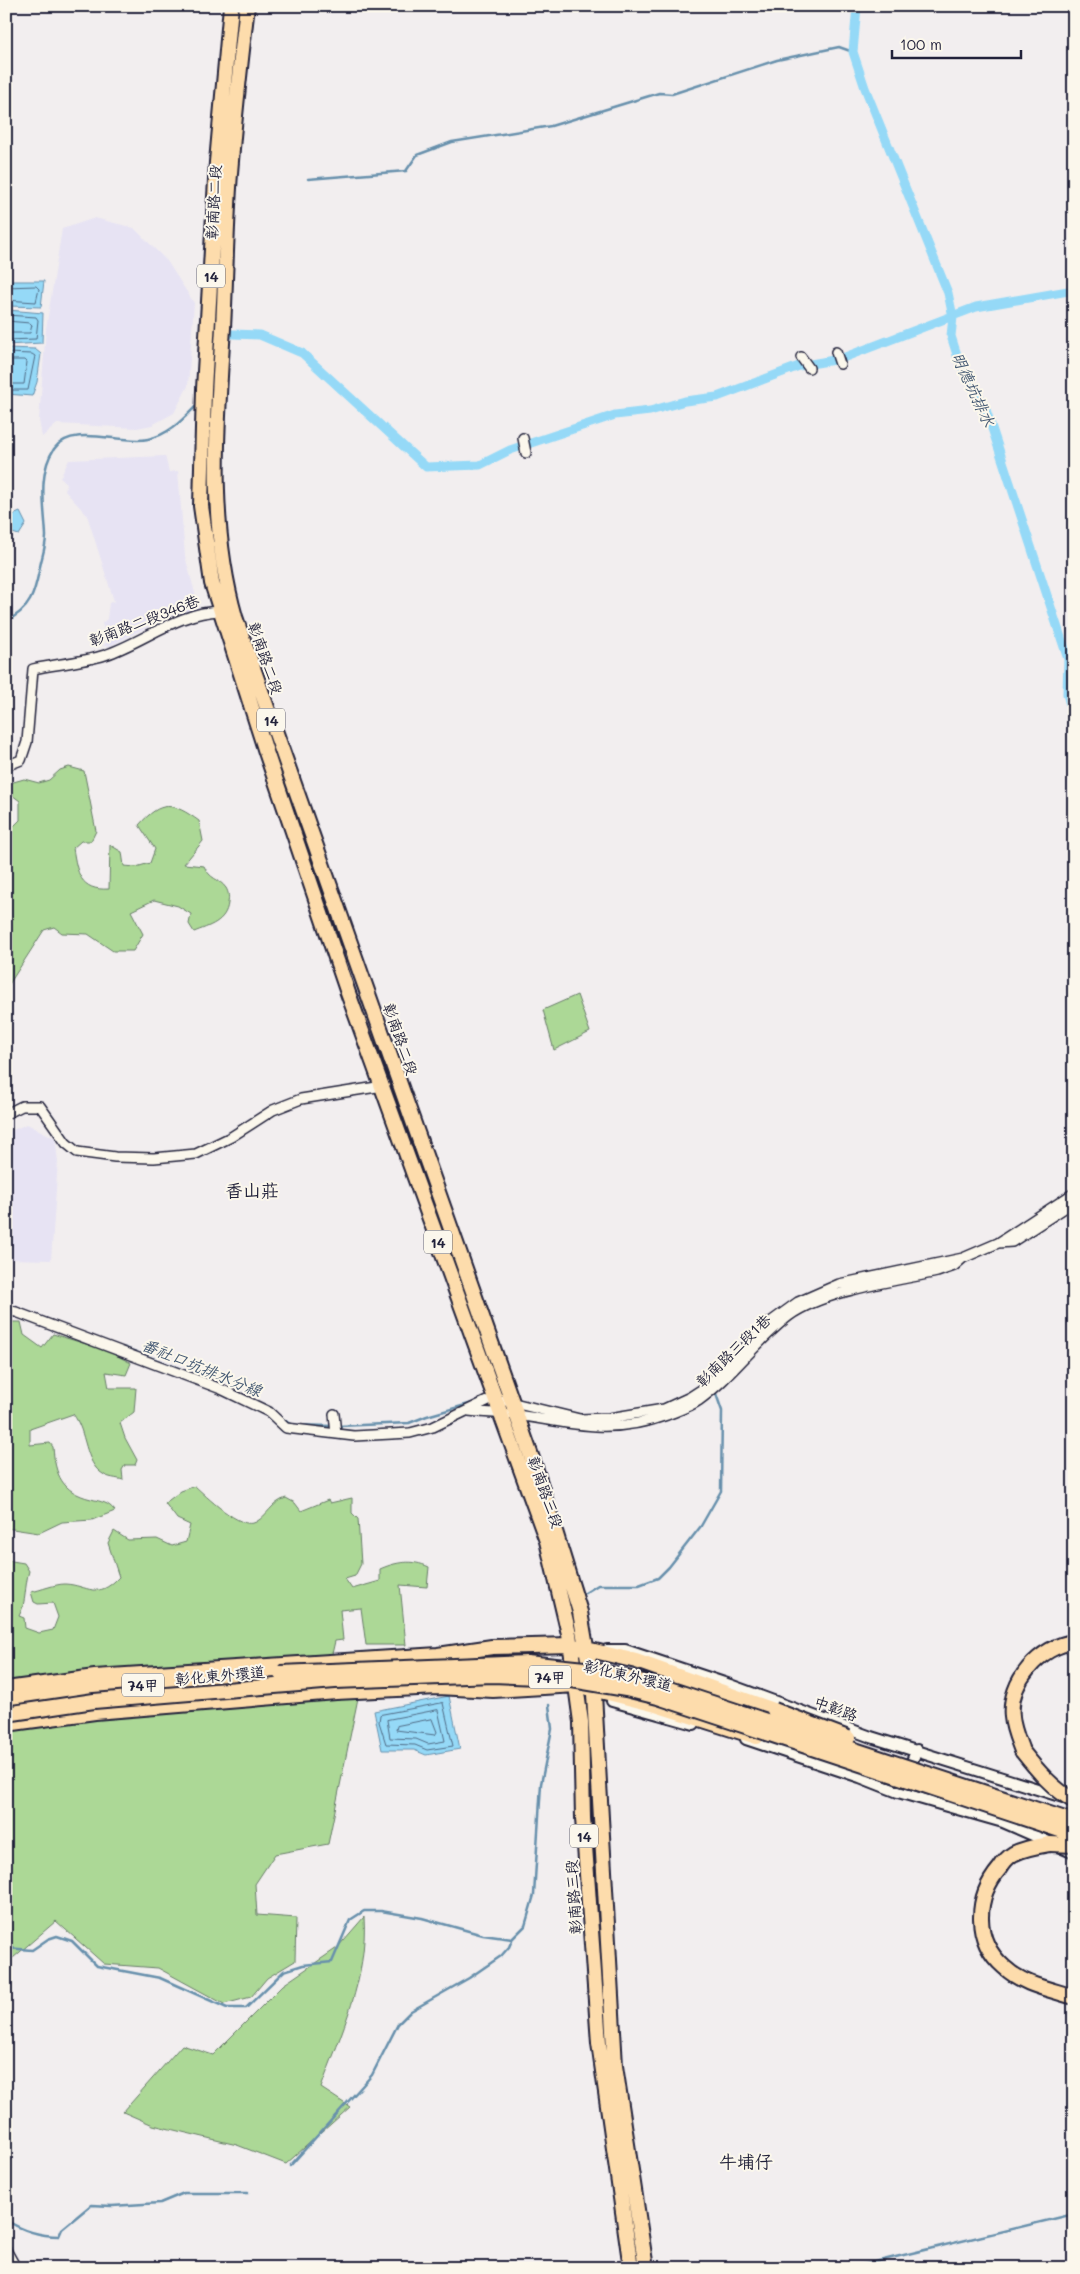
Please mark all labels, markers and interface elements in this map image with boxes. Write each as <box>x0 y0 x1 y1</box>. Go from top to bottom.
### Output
scale bar <box>892 28 1021 60</box>
text: 100 m <box>900 34 942 54</box>
street label: 彰南路二段 <box>201 164 225 240</box>
road number: 14 <box>197 264 225 288</box>
water label: 明德坑排水 <box>948 348 1001 431</box>
street label: 彰南路二段346巷 <box>86 590 202 650</box>
street label: 彰南路二段 <box>244 619 288 697</box>
road number: 14 <box>257 708 285 732</box>
street label: 彰南路二段 <box>379 1000 423 1078</box>
district label: 香山莊 <box>225 1178 279 1202</box>
road number: 14 <box>424 1230 452 1254</box>
street label: 彰南路三段1巷 <box>691 1309 775 1391</box>
water label: 番社口坑排水分線 <box>139 1333 266 1401</box>
street label: 彰南路三段 <box>524 1453 568 1531</box>
street label: 彰化東外環道 <box>582 1655 674 1695</box>
street label: 彰化東外環道 <box>174 1661 266 1689</box>
road number: 74甲 <box>529 1665 571 1688</box>
road number: 74甲 <box>122 1674 164 1696</box>
street label: 中彰路 <box>811 1691 861 1725</box>
road number: 14 <box>570 1824 598 1848</box>
street label: 彰南路三段 <box>560 1859 586 1935</box>
district label: 牛埔仔 <box>719 2149 773 2173</box>

